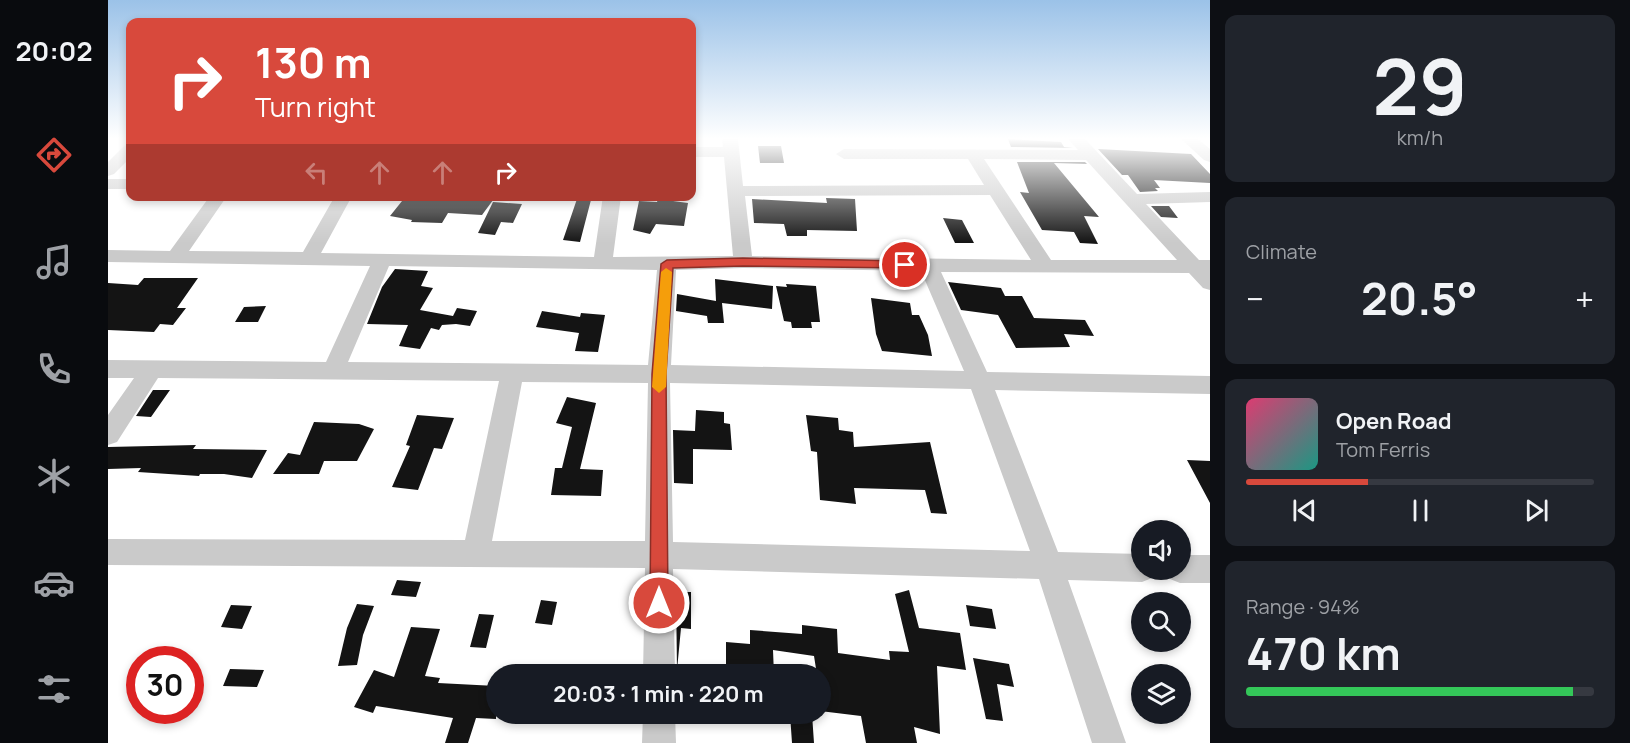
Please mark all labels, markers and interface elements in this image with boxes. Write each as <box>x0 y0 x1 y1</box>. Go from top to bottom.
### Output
text: 20:02 <box>16 32 92 69</box>
text: 29 <box>1373 32 1467 138</box>
text: 130 m <box>255 33 372 91</box>
icon: right <box>156 42 234 120</box>
text: Turn right <box>255 88 376 125</box>
text: km/h <box>1397 124 1443 151</box>
icon: directions <box>33 134 75 176</box>
icon: left <box>300 156 333 189</box>
icon: ahead <box>363 156 396 189</box>
icon: ahead <box>426 156 459 189</box>
icon: right <box>489 156 522 189</box>
text: Climate <box>1246 238 1317 265</box>
pin <box>879 239 930 290</box>
icon: music <box>33 241 75 283</box>
icon: arrive <box>888 248 921 281</box>
text: 20.5° <box>1361 267 1478 329</box>
text: − <box>1246 276 1264 321</box>
text: + <box>1575 276 1594 321</box>
icon: phone <box>33 348 75 390</box>
text: Open Road <box>1336 406 1451 436</box>
text: Tom Ferris <box>1336 436 1430 463</box>
icon: climate <box>33 455 75 497</box>
icon: previous <box>1288 494 1321 527</box>
icon: pause <box>1404 494 1437 527</box>
icon: next <box>1520 494 1553 527</box>
map controls <box>1131 520 1191 724</box>
button: sound <box>1131 520 1191 580</box>
icon: car <box>33 562 75 604</box>
position arrow <box>627 571 691 635</box>
button: search <box>1131 592 1191 652</box>
text: Range · 94% <box>1246 593 1360 620</box>
text: 470 km <box>1246 622 1401 684</box>
speed limit sign: 30 <box>126 646 204 724</box>
button: layers <box>1131 664 1191 724</box>
icon: filters <box>33 668 75 710</box>
text: 20:03 · 1 min · 220 m <box>553 679 764 709</box>

